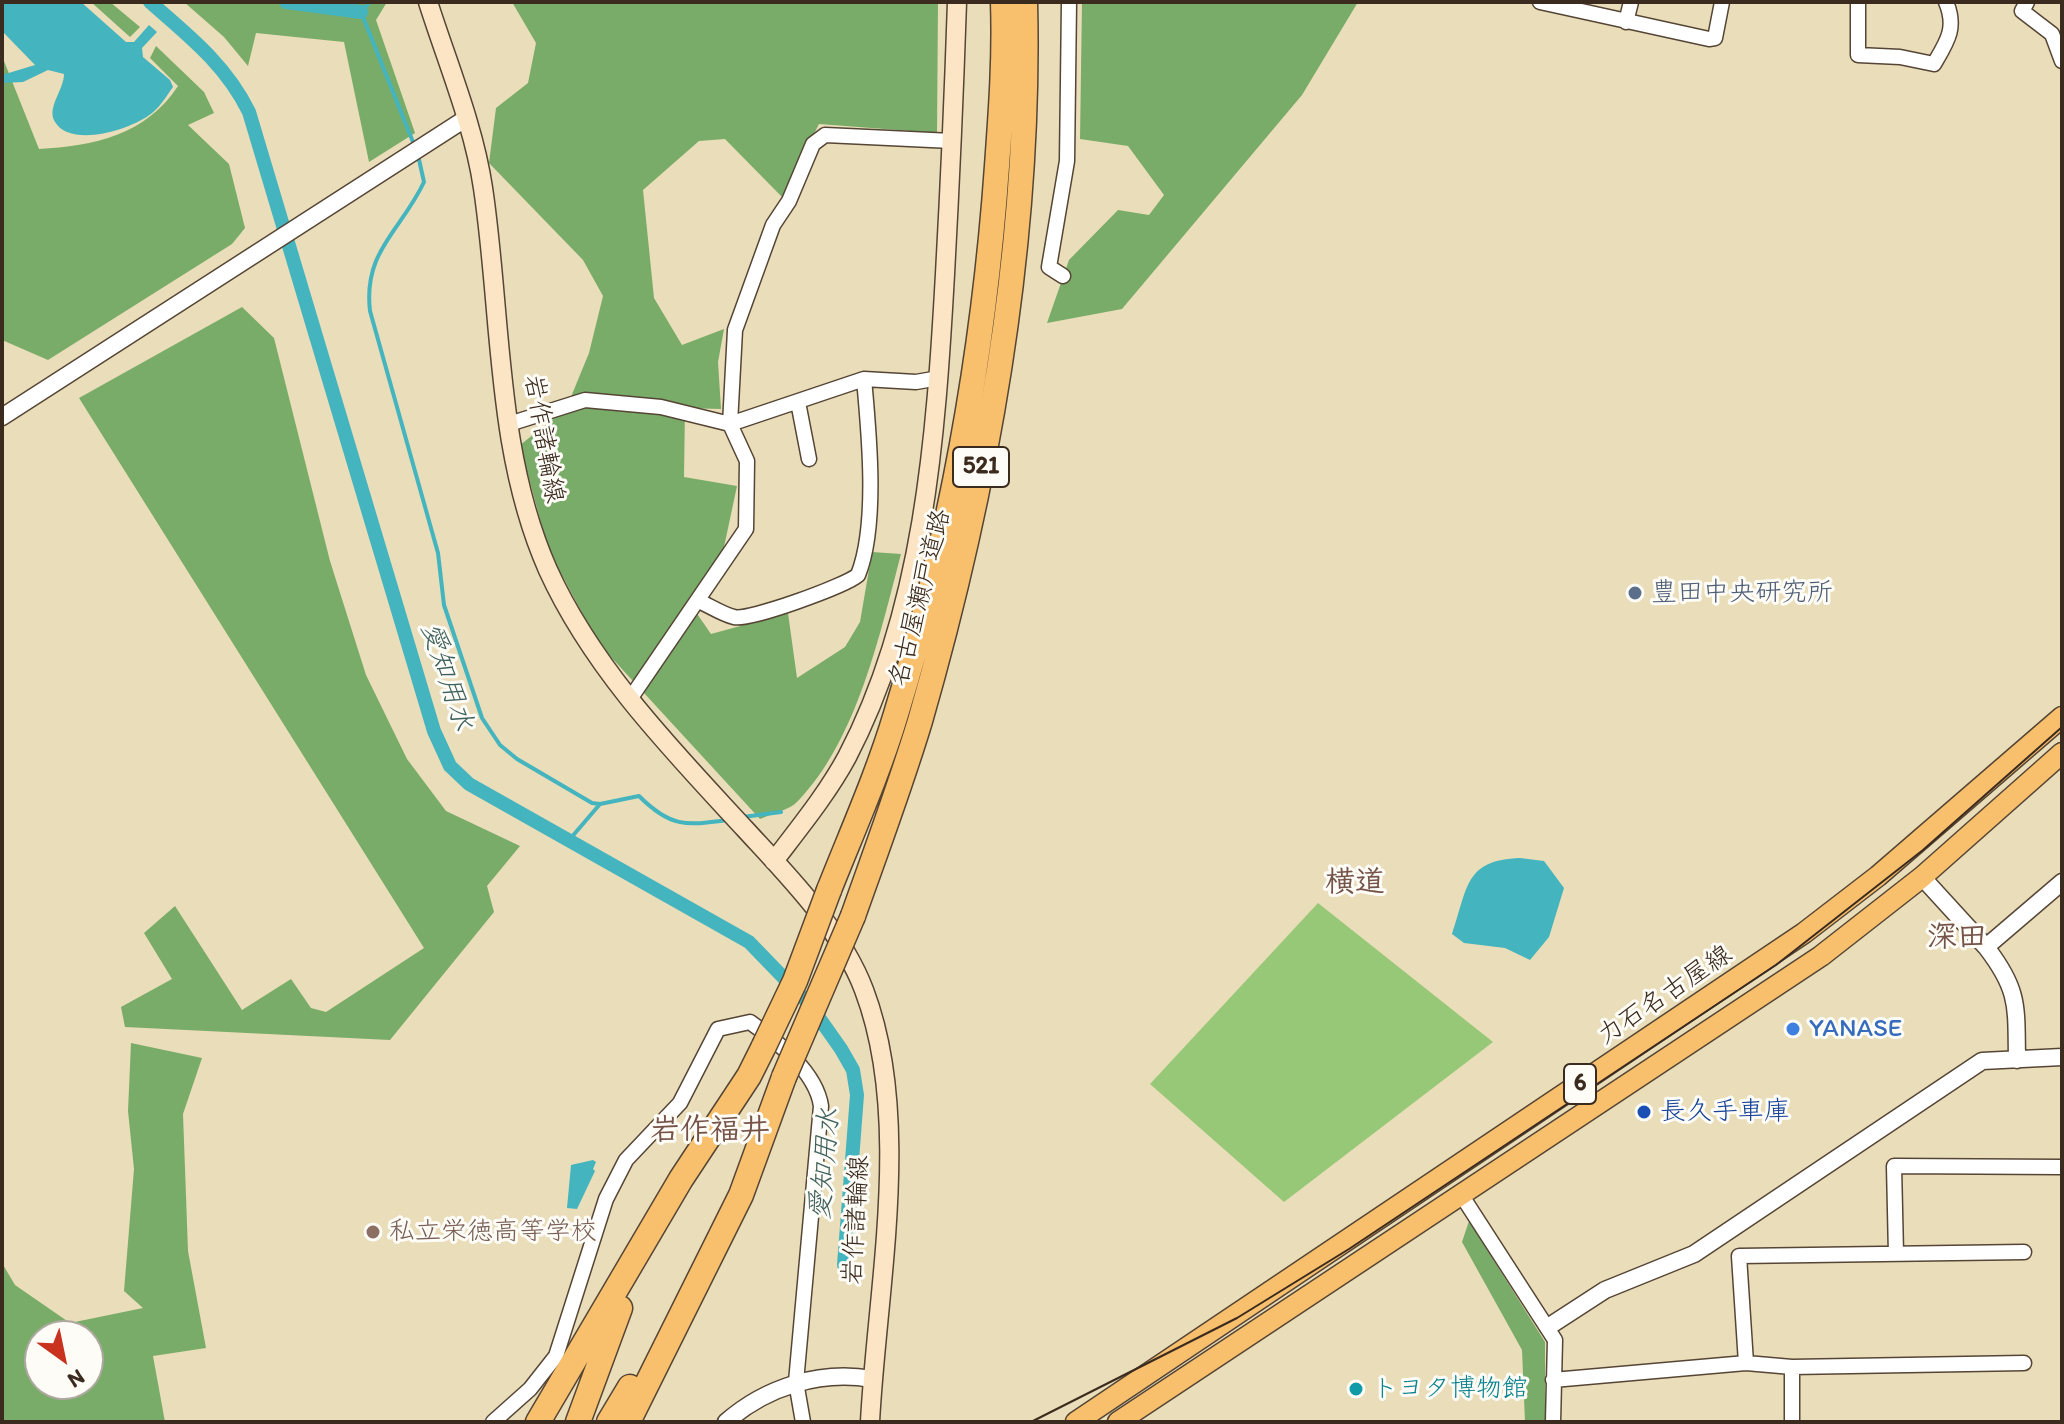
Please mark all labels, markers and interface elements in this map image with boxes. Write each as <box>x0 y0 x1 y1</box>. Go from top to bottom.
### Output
street label: 岩作諸輪線 <box>516 372 570 506</box>
road number: 521 <box>953 447 1009 487</box>
street label: 名古屋瀬戸道路 <box>884 506 958 690</box>
place label: 豊田中央研究所 <box>1651 577 1833 609</box>
marker: 豊田中央研究所 <box>1626 584 1644 602</box>
water label: 愛知用水 <box>413 619 479 735</box>
district label: 横道 <box>1325 865 1385 901</box>
district label: 深田 <box>1927 920 1987 956</box>
street label: 力石名古屋線 <box>1592 939 1738 1053</box>
place label: YANASE <box>1809 1013 1902 1045</box>
marker: YANASE <box>1784 1020 1802 1038</box>
road number: 6 <box>1564 1064 1596 1104</box>
place label: 長久手車庫 <box>1660 1096 1790 1128</box>
marker: 長久手車庫 <box>1635 1103 1653 1121</box>
water label: 愛知用水 <box>804 1107 848 1221</box>
district label: 岩作福井 <box>650 1113 770 1149</box>
street label: 岩作諸輪線 <box>838 1154 876 1286</box>
place label: 私立栄徳高等学校 <box>389 1216 597 1248</box>
marker: 私立栄徳高等学校 <box>364 1223 382 1241</box>
north arrow <box>24 1320 104 1400</box>
text: N <box>63 1363 90 1394</box>
place label: トヨタ博物館 <box>1372 1373 1528 1405</box>
marker: トヨタ博物館 <box>1347 1380 1365 1398</box>

